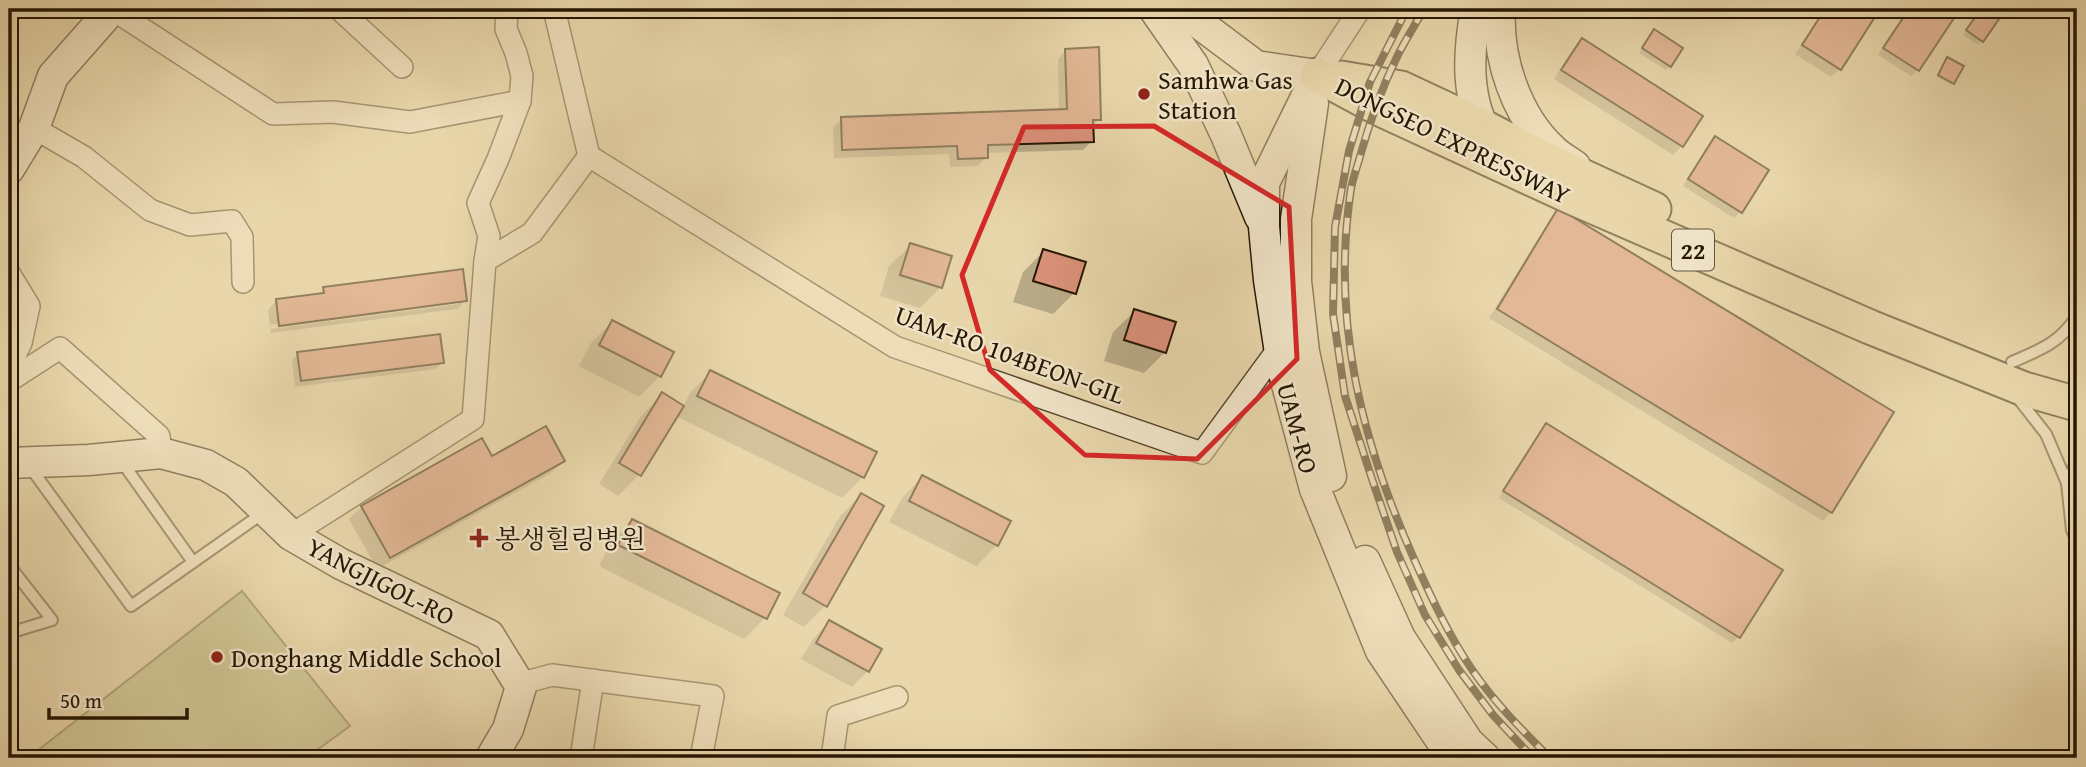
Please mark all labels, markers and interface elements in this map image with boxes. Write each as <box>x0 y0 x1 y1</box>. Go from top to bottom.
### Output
place label: Samhwa Gas Station <box>1158 60 1293 129</box>
street label: DONGSEO EXPRESSWAY <box>1329 66 1577 214</box>
marker: Samhwa Gas Station <box>1136 86 1152 102</box>
road number: 22 <box>1672 230 1714 270</box>
street label: UAM-RO 104BEON-GIL <box>890 294 1130 414</box>
street label: UAM-RO <box>1267 378 1329 478</box>
place label: 봉생힐링병원 <box>495 519 646 558</box>
street label: YANGJIGOL-RO <box>300 527 462 635</box>
marker: 봉생힐링병원 <box>469 528 489 548</box>
place label: Donghang Middle School <box>231 638 502 677</box>
marker: Donghang Middle School <box>209 649 225 665</box>
scale bar <box>49 676 187 720</box>
text: 50 m <box>60 685 102 716</box>

